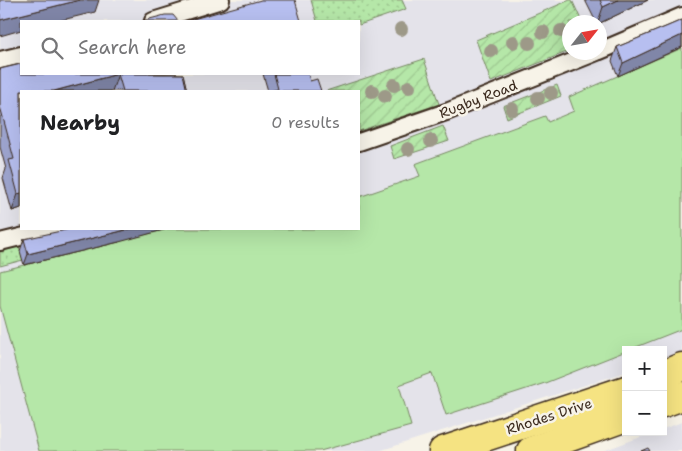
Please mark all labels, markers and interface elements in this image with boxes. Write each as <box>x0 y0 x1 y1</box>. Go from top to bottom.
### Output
north arrow <box>562 15 607 60</box>
search box <box>20 20 360 75</box>
icon: search <box>38 34 66 62</box>
text: Search here <box>78 35 187 60</box>
street label: Rugby Road <box>436 76 520 122</box>
text: Nearby <box>40 109 120 137</box>
text: 0 results <box>271 112 340 133</box>
map controls <box>622 346 667 436</box>
button: + <box>622 346 667 391</box>
button: − <box>622 391 667 436</box>
street label: Rhodes Drive <box>504 394 594 438</box>

